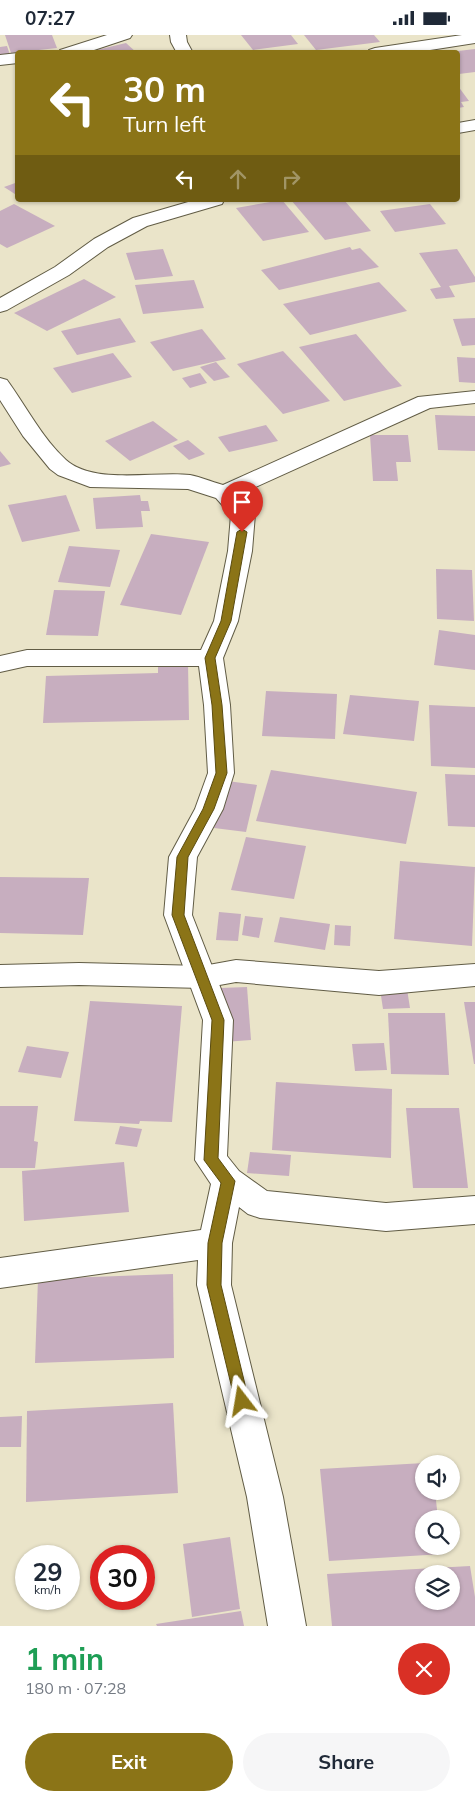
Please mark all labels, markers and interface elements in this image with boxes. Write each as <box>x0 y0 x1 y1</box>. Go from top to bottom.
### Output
text: 07:27 <box>25 6 75 30</box>
text: 30 m <box>123 67 206 111</box>
icon: left <box>40 70 105 135</box>
text: Turn left <box>123 110 206 138</box>
icon: left <box>171 165 199 193</box>
icon: ahead <box>224 165 252 193</box>
icon: right <box>277 165 305 193</box>
pin <box>221 481 263 532</box>
icon: arrive <box>228 488 256 516</box>
position arrow <box>215 1374 267 1426</box>
map controls <box>415 1455 460 1610</box>
button: sound <box>415 1455 460 1500</box>
button: search <box>415 1510 460 1555</box>
speed limit sign: 30 <box>90 1545 155 1610</box>
text: 29 <box>32 1556 63 1587</box>
button: layers <box>415 1565 460 1610</box>
text: km/h <box>34 1582 61 1597</box>
text: 1 min <box>25 1640 104 1678</box>
button: close <box>398 1643 450 1695</box>
text: 180 m · 07:28 <box>25 1678 126 1698</box>
button: Exit <box>25 1733 233 1791</box>
button: Share <box>243 1733 450 1791</box>

